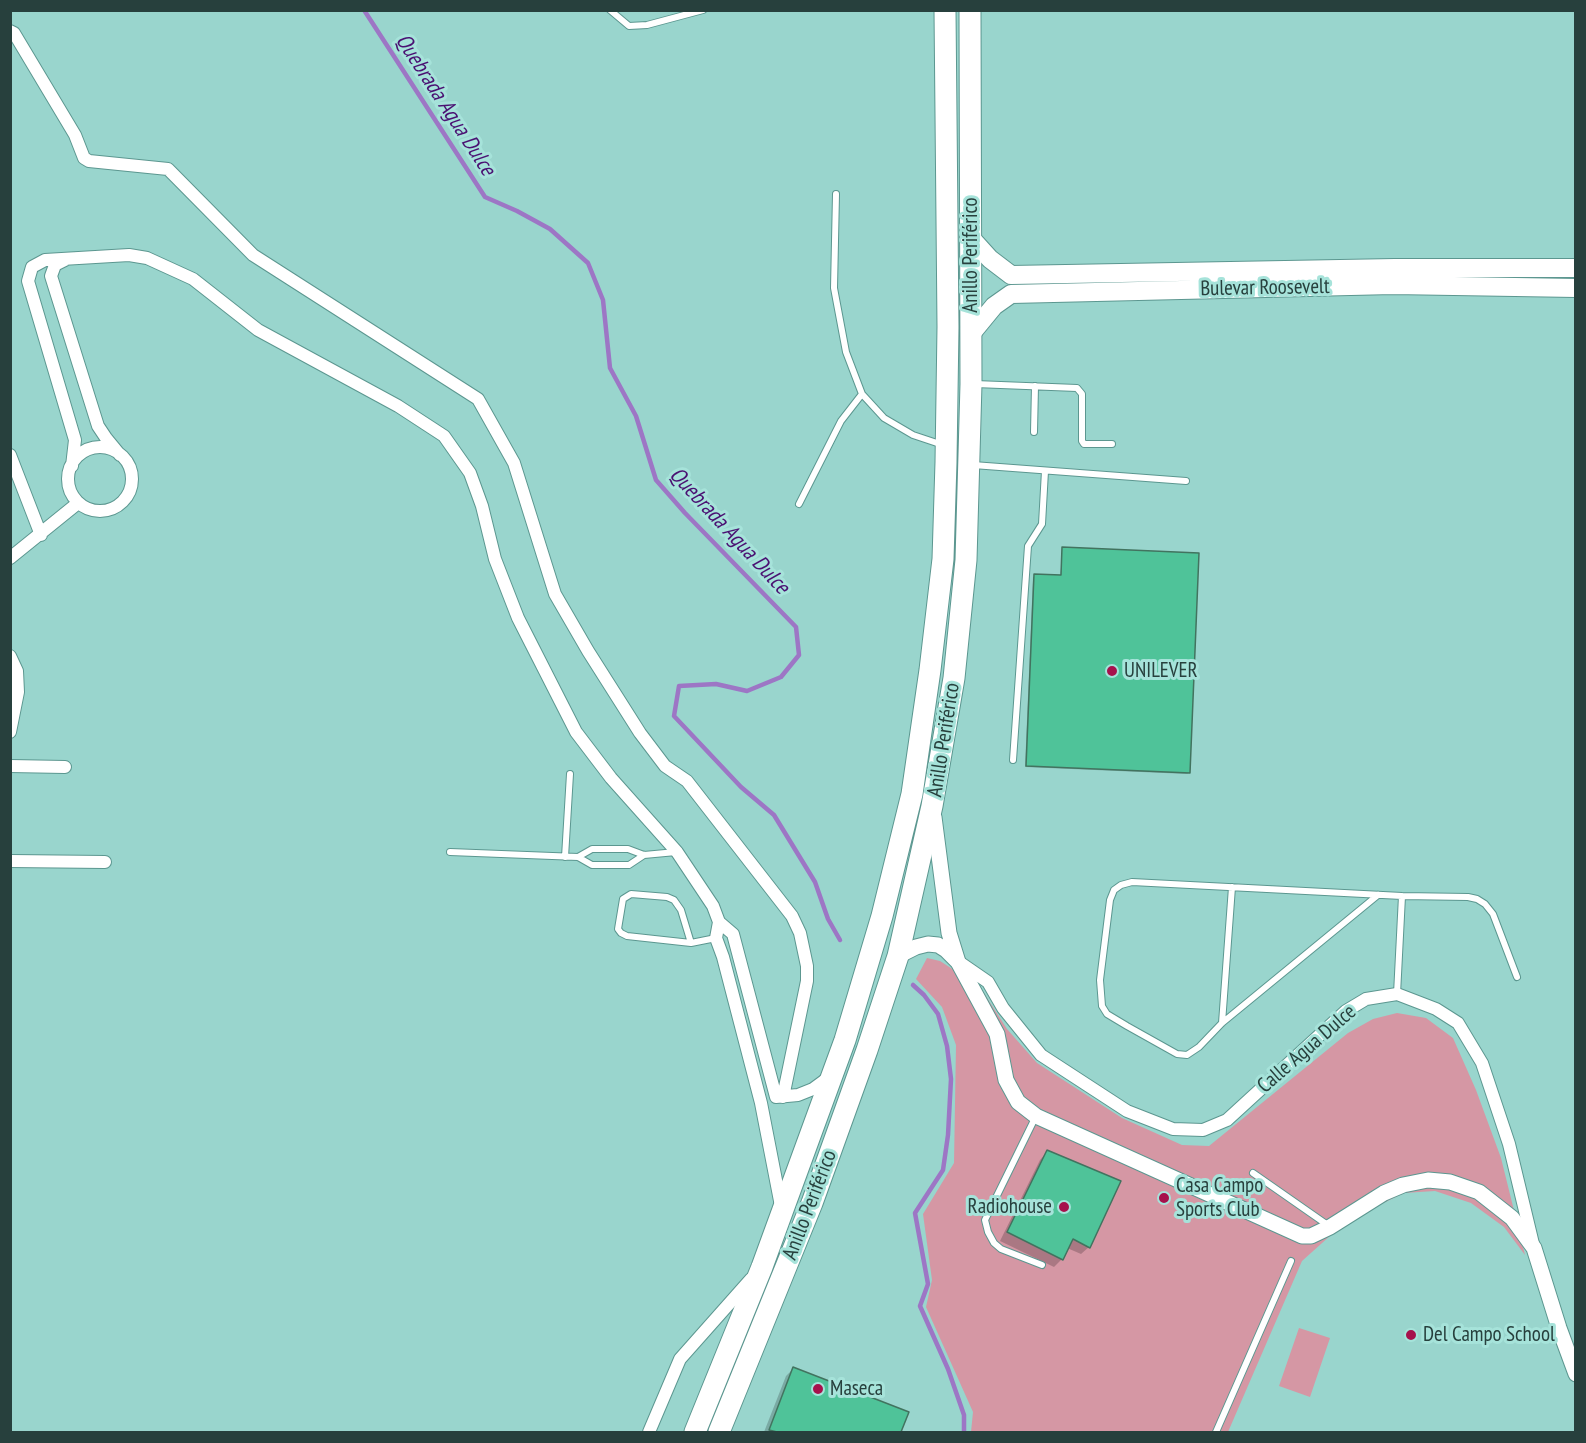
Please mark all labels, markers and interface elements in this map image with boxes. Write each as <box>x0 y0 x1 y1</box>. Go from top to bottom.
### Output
water label: Quebrada Agua Dulce <box>389 29 501 181</box>
street label: Anillo Periférico <box>958 197 984 313</box>
street label: Bulevar Roosevelt <box>1200 274 1330 302</box>
water label: Quebrada Agua Dulce <box>664 462 794 600</box>
place label: UNILEVER <box>1124 658 1198 684</box>
marker: UNILEVER <box>1105 664 1119 678</box>
street label: Anillo Periférico <box>923 681 965 799</box>
street label: Calle Agua Dulce <box>1253 999 1361 1099</box>
street label: Anillo Periférico <box>778 1147 842 1263</box>
place label: Casa Campo Sports Club <box>1176 1173 1263 1223</box>
marker: Casa Campo Sports Club <box>1157 1191 1171 1205</box>
place label: Radiohouse <box>968 1194 1052 1220</box>
marker: Radiohouse <box>1057 1200 1071 1214</box>
place label: Del Campo School <box>1423 1322 1555 1348</box>
marker: Del Campo School <box>1404 1328 1418 1342</box>
place label: Maseca <box>830 1376 883 1402</box>
marker: Maseca <box>811 1382 825 1396</box>

